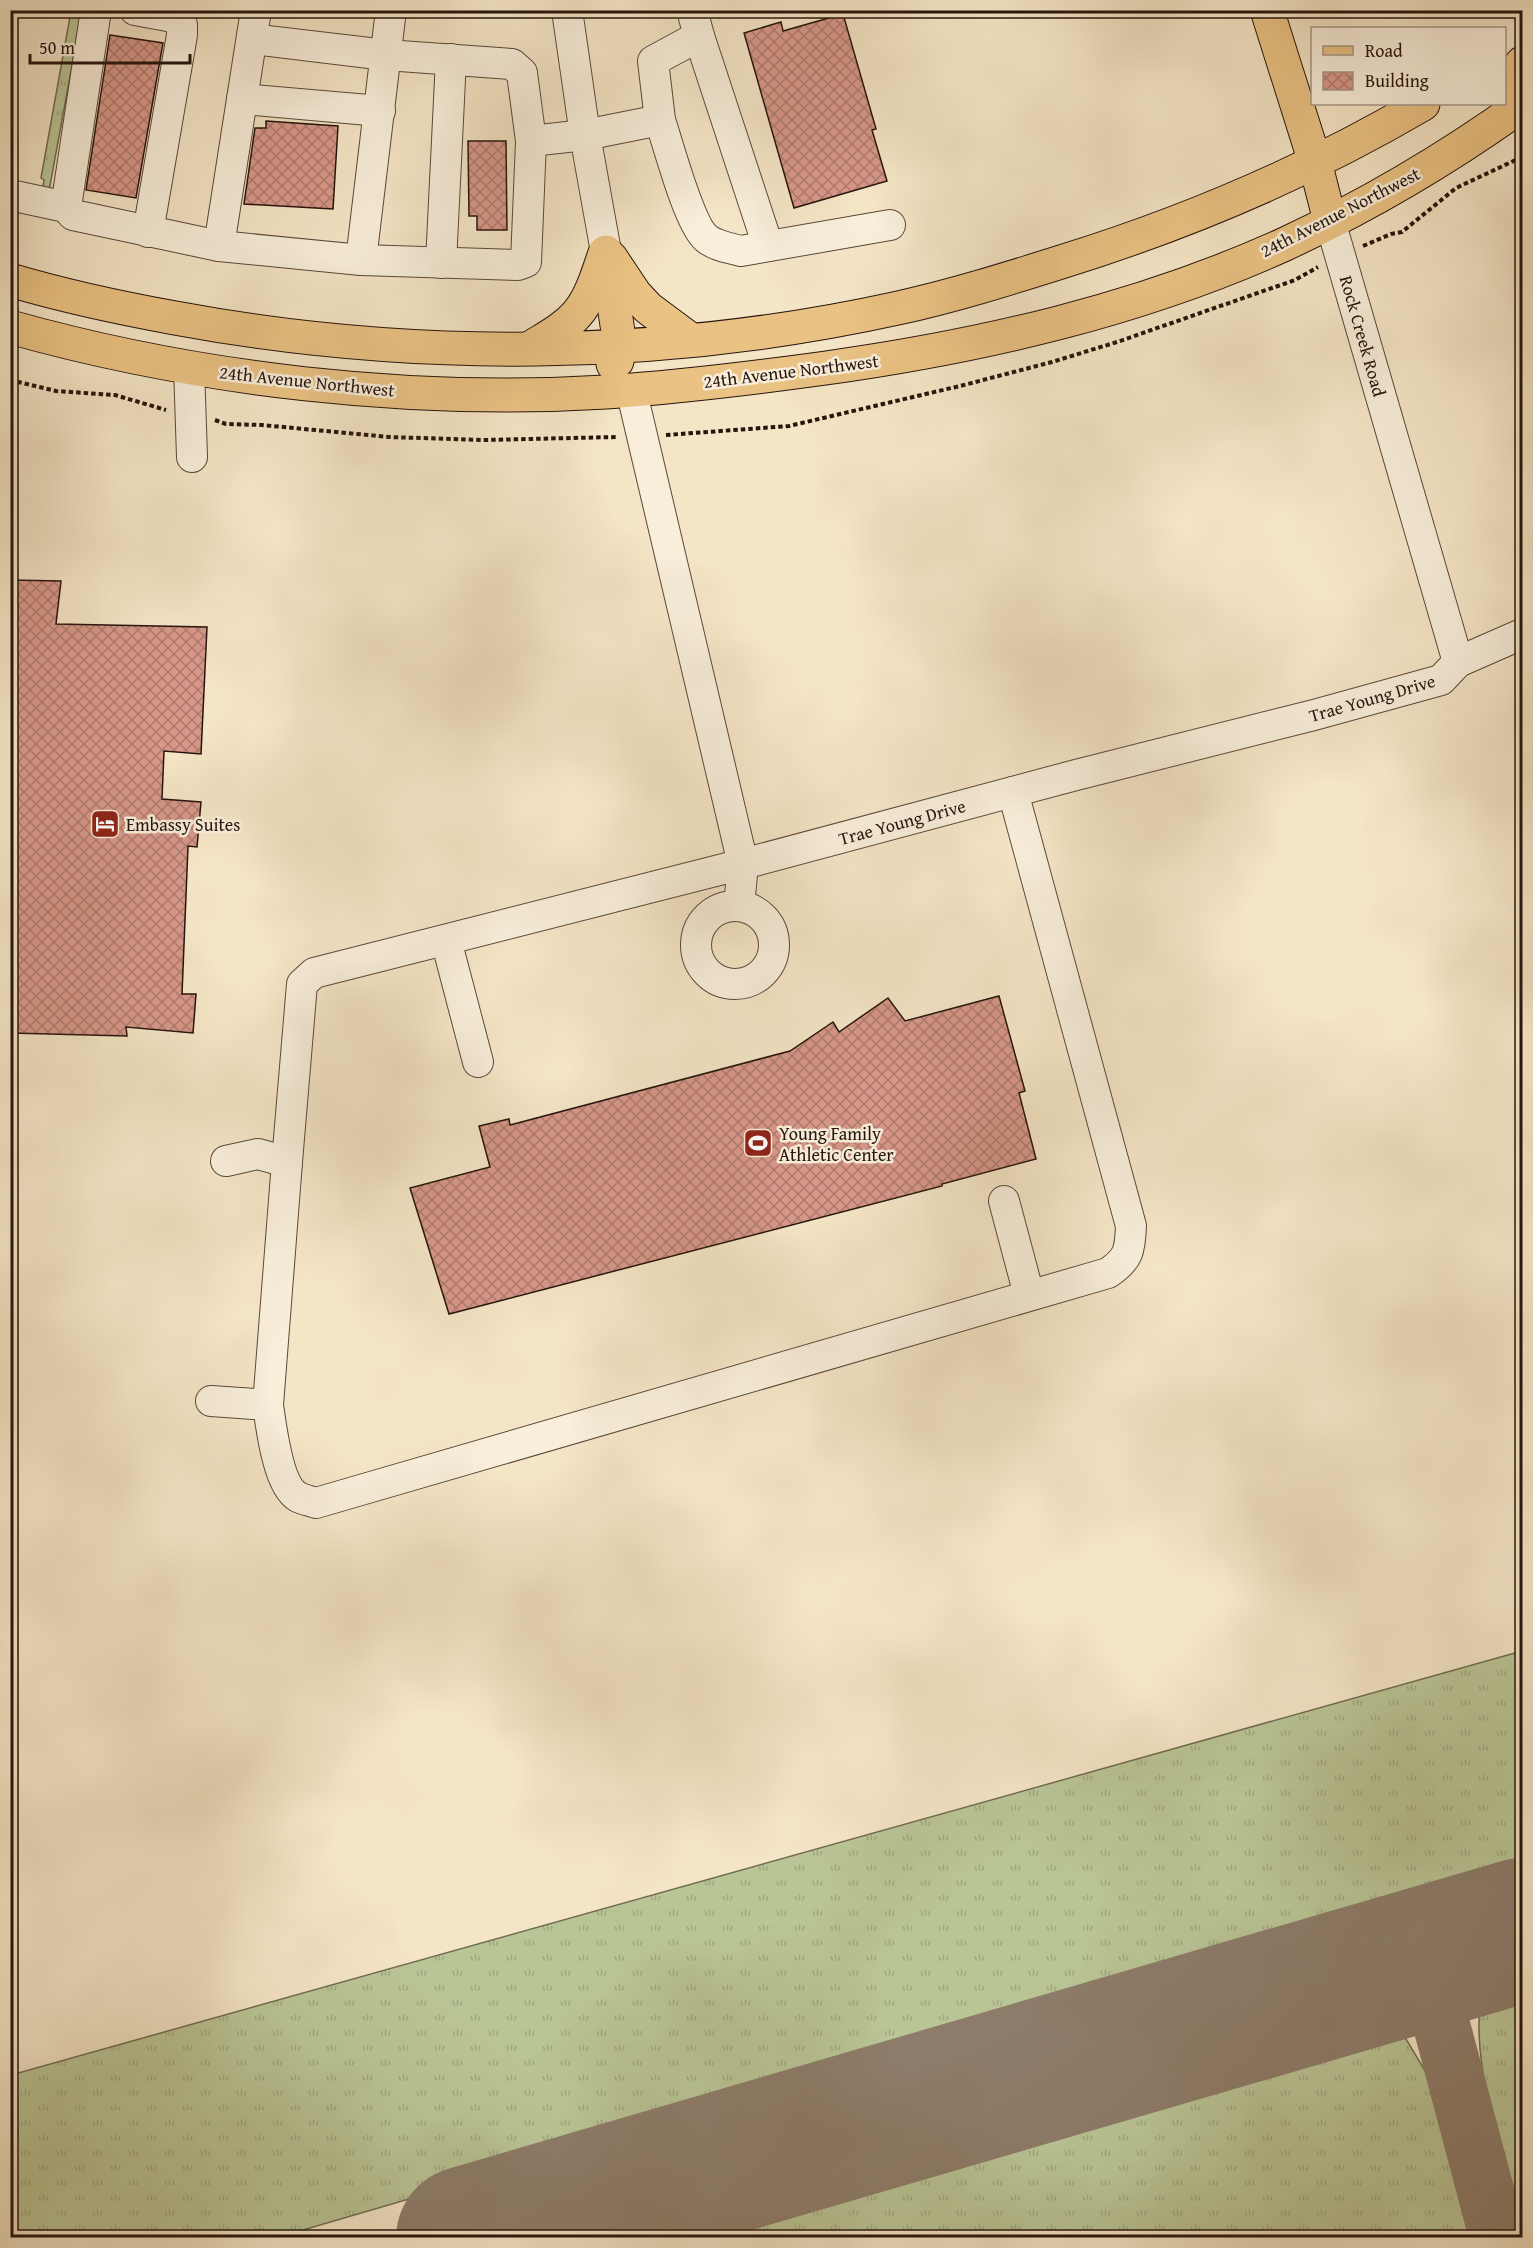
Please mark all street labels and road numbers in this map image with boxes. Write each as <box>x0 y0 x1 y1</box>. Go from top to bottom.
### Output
street label: 24th Avenue Northwest <box>1255 160 1425 264</box>
street label: Rock Creek Road <box>1333 272 1393 400</box>
street label: 24th Avenue Northwest <box>702 347 881 395</box>
street label: 24th Avenue Northwest <box>218 358 397 404</box>
street label: Trae Young Drive <box>1306 667 1438 729</box>
street label: Trae Young Drive <box>836 792 968 852</box>

